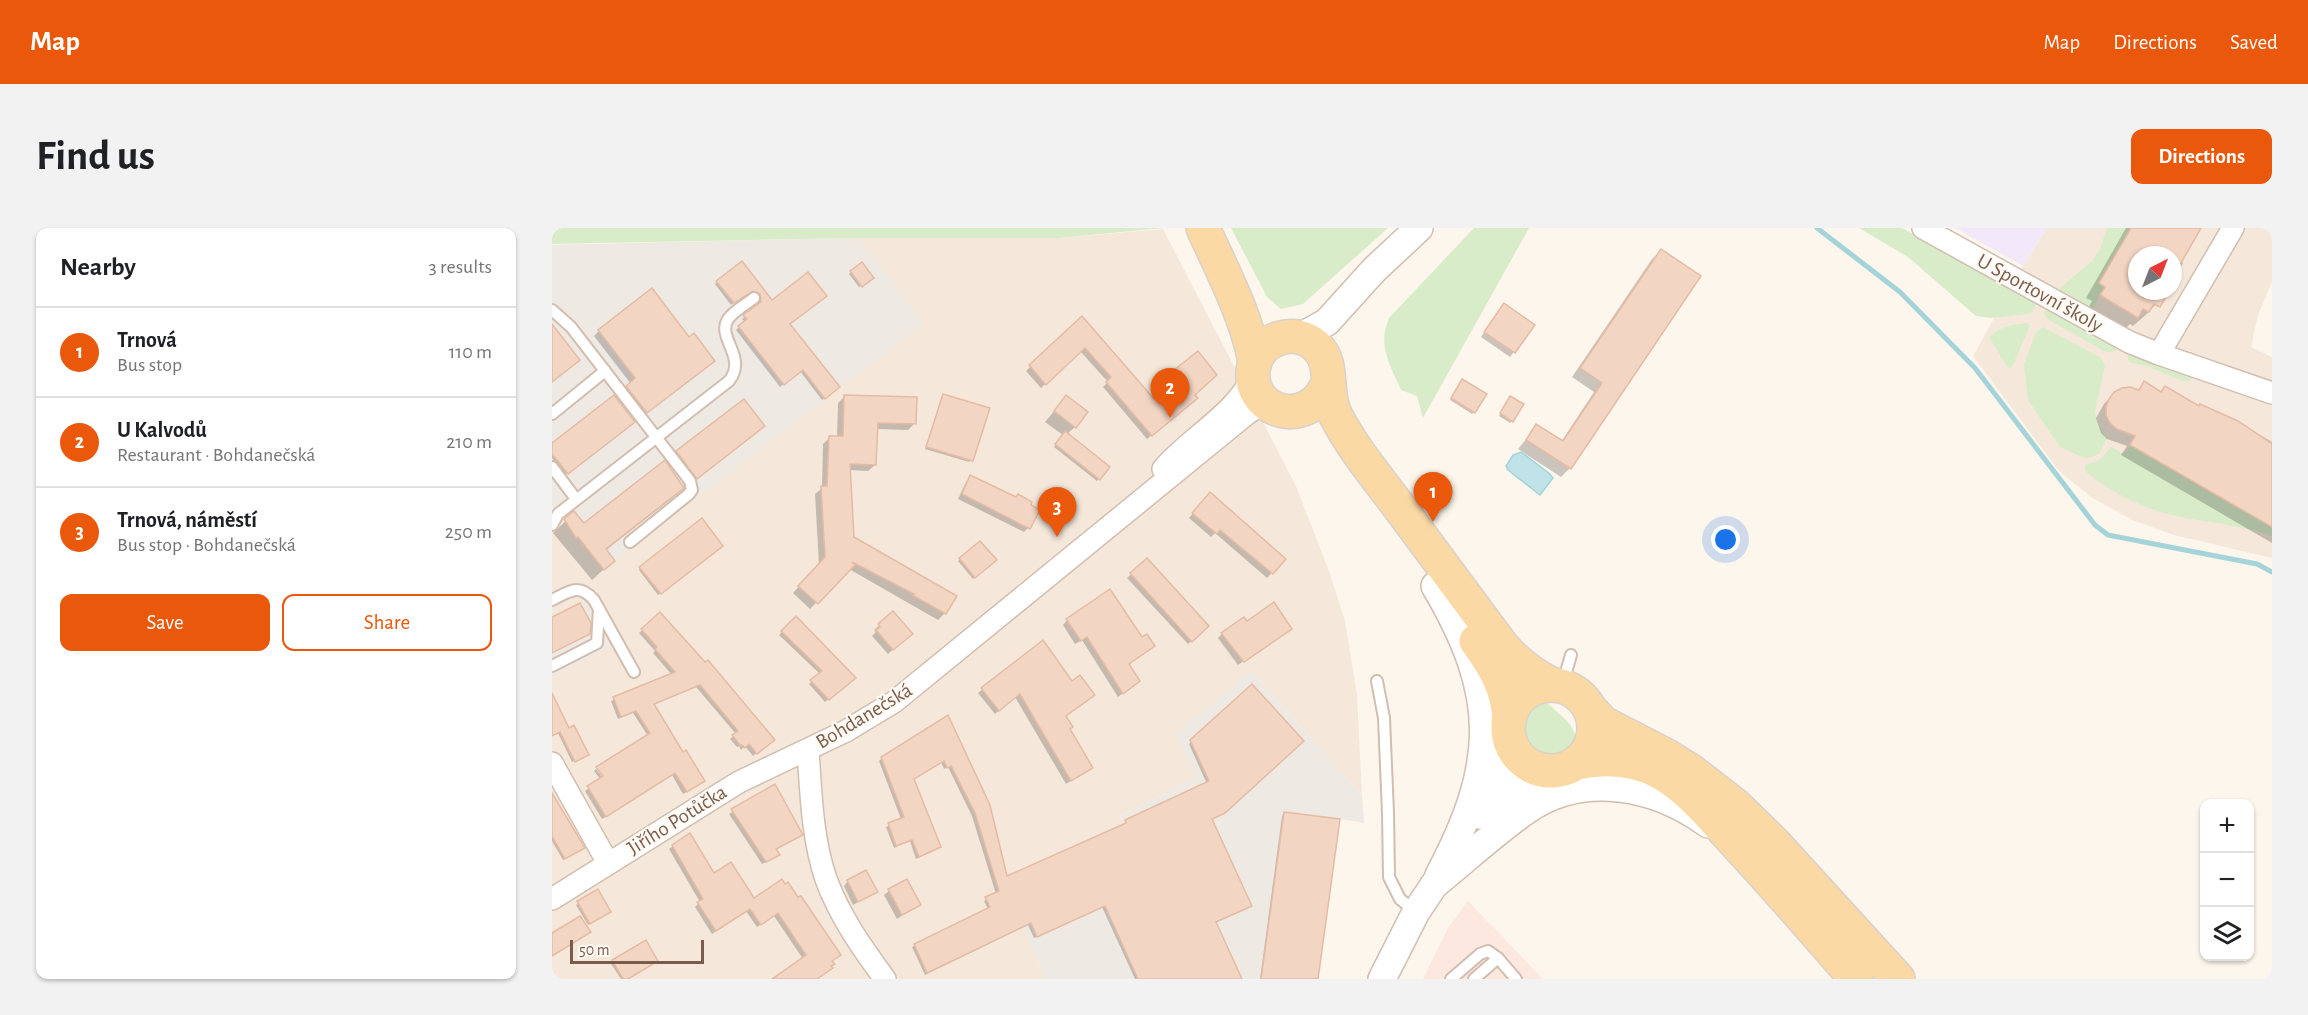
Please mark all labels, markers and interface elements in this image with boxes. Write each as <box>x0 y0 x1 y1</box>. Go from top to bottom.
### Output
text: Map <box>30 28 80 56</box>
text: Map <box>2044 32 2080 53</box>
text: Directions <box>2113 32 2197 53</box>
text: Saved <box>2230 32 2278 53</box>
button: Directions <box>2131 129 2272 184</box>
text: Find us <box>36 135 155 177</box>
north arrow <box>2128 246 2182 300</box>
street label: U Sportovní školy <box>1974 250 2106 336</box>
text: Nearby <box>60 254 136 280</box>
text: 3 results <box>428 257 492 277</box>
text: Trnová <box>117 329 177 351</box>
text: 1 <box>76 342 83 362</box>
text: 110 m <box>448 342 492 362</box>
text: Bus stop <box>117 355 182 375</box>
pin: 2 <box>1150 368 1190 418</box>
text: U Kalvodů <box>117 419 207 441</box>
text: 2 <box>75 432 84 452</box>
text: 210 m <box>446 432 492 452</box>
text: Restaurant · Bohdanečská <box>117 445 316 465</box>
pin: 1 <box>1414 472 1452 522</box>
pin: 3 <box>1038 488 1076 537</box>
text: Trnová, náměstí <box>117 509 257 531</box>
text: 3 <box>75 522 84 542</box>
text: 250 m <box>445 522 492 542</box>
your location <box>1711 525 1740 554</box>
text: Bus stop · Bohdanečská <box>117 535 296 555</box>
button: Save <box>60 594 270 651</box>
button: Share <box>282 594 492 651</box>
street label: Bohdanečská <box>812 679 916 753</box>
street label: Jiřího Potůčka <box>624 781 731 859</box>
map controls <box>2200 799 2254 961</box>
button: + <box>2200 799 2254 853</box>
button: − <box>2200 853 2254 907</box>
button: layers <box>2200 907 2254 961</box>
scale bar <box>570 937 704 964</box>
text: 50 m <box>579 942 610 958</box>

